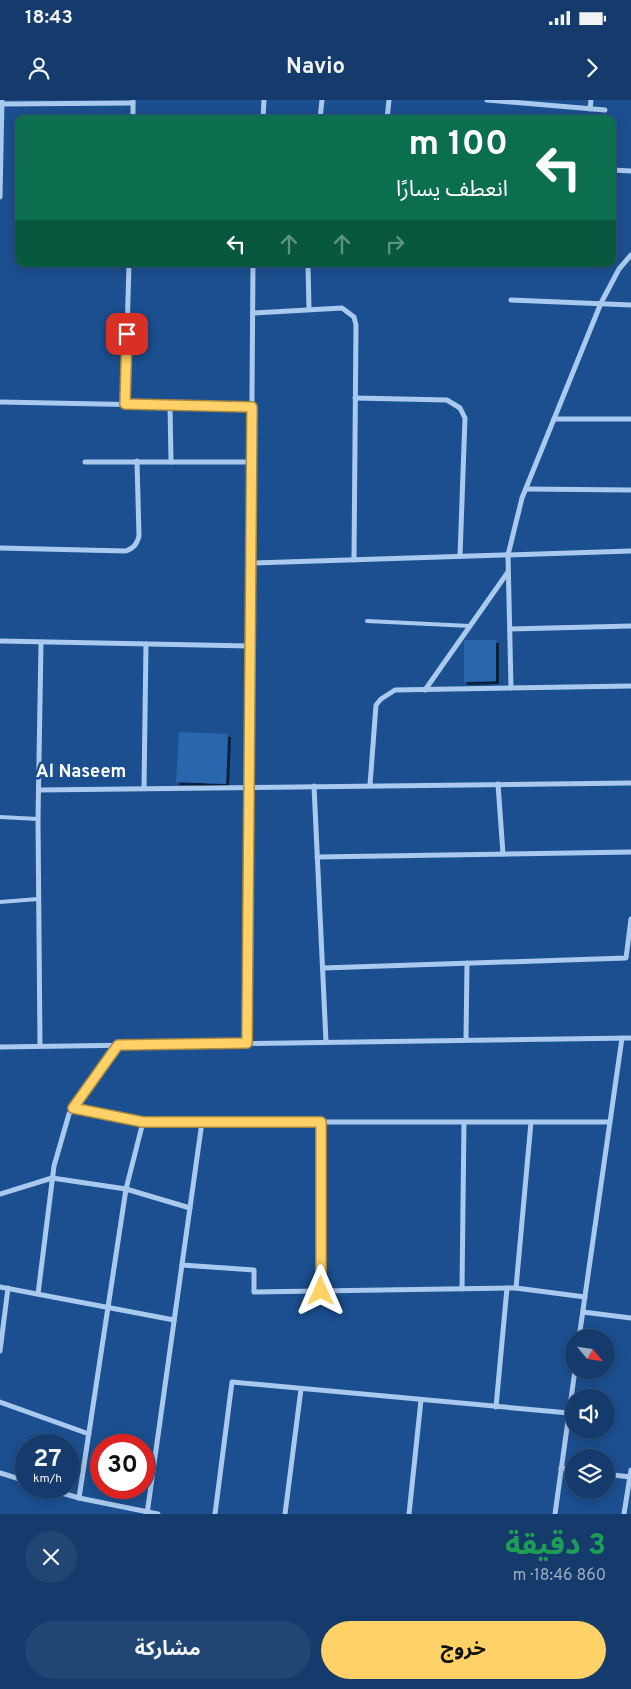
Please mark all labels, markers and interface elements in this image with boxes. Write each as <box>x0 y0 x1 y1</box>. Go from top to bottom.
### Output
text: 18:43 <box>25 6 73 30</box>
icon: person <box>25 54 53 82</box>
text: Navio <box>286 54 345 81</box>
icon: forward <box>578 54 606 82</box>
text: 100 m <box>408 123 508 167</box>
icon: left <box>526 135 591 200</box>
text: انعطف يسارًا <box>396 177 508 204</box>
icon: left <box>222 230 250 258</box>
icon: ahead <box>275 230 303 258</box>
icon: ahead <box>328 230 356 258</box>
icon: right <box>381 230 409 258</box>
pin <box>106 313 148 355</box>
icon: arrive <box>113 320 141 348</box>
district label: Al Naseem <box>36 761 126 784</box>
position arrow <box>294 1264 346 1316</box>
north arrow <box>565 1329 615 1379</box>
map controls <box>565 1329 615 1499</box>
button: sound <box>565 1389 615 1439</box>
speed limit sign: 30 <box>90 1434 155 1499</box>
text: 27 <box>33 1444 62 1476</box>
button: layers <box>565 1449 615 1499</box>
text: km/h <box>33 1471 62 1487</box>
text: 3 دقيقة <box>505 1528 606 1565</box>
button: close <box>25 1531 77 1583</box>
text: 860 m · 18:46 <box>513 1566 606 1586</box>
button: مشاركة <box>25 1621 311 1679</box>
button: خروج <box>321 1621 606 1679</box>

